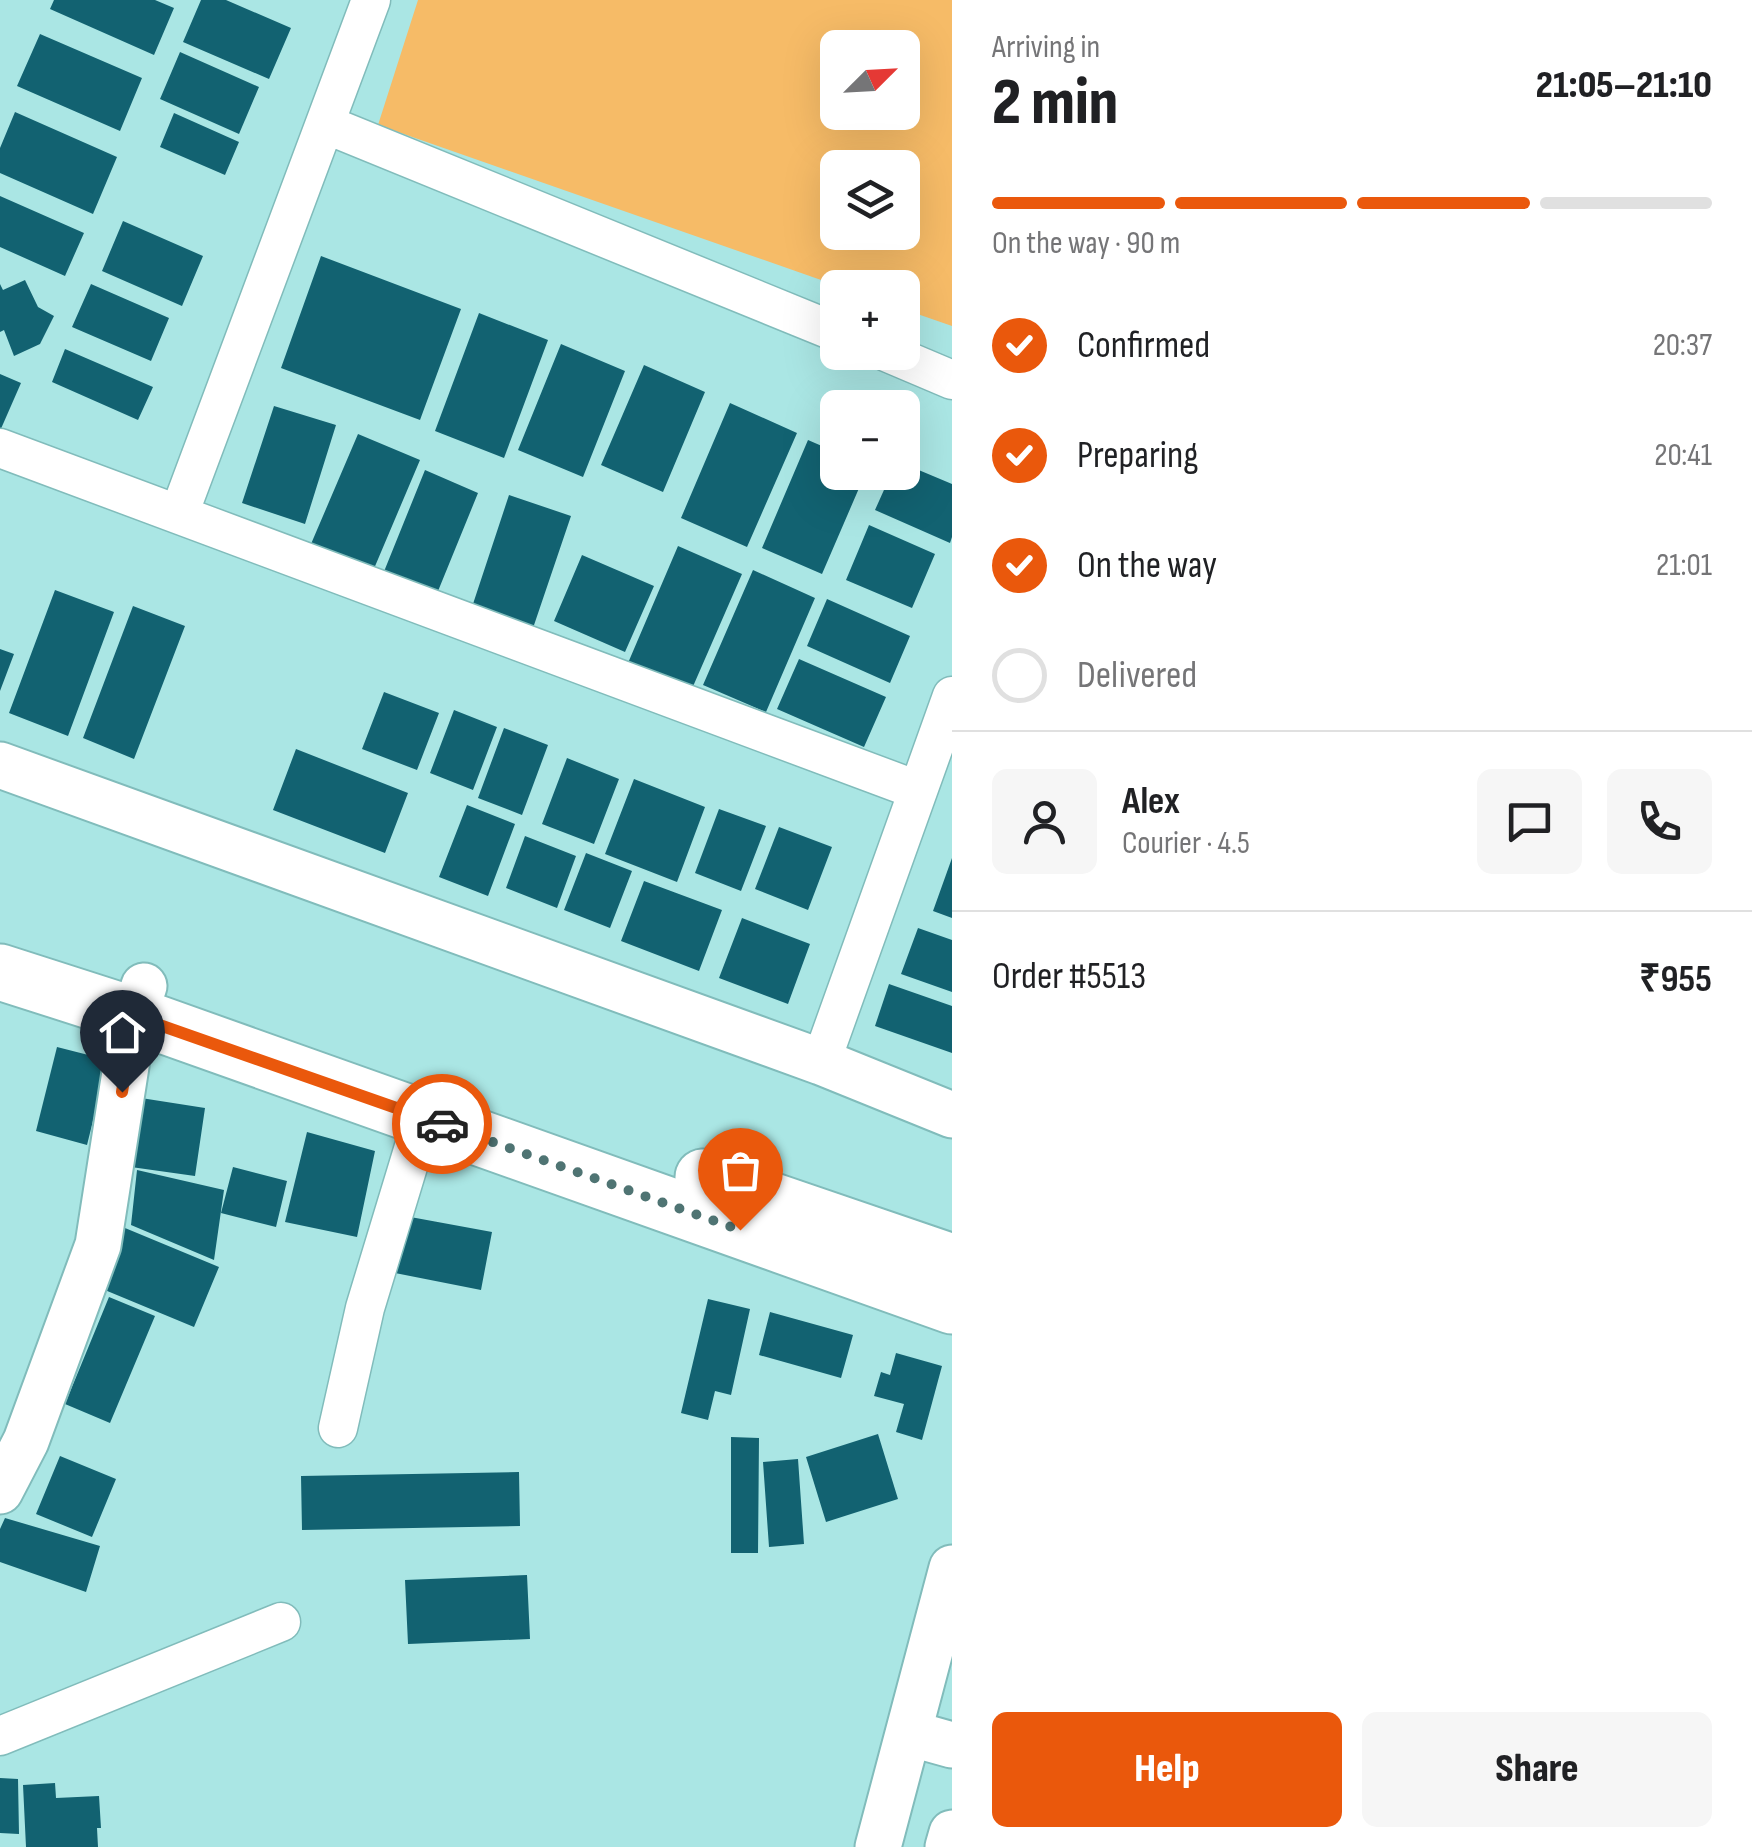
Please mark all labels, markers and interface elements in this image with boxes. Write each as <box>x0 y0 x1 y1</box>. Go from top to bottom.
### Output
text: Arriving in <box>992 28 1100 67</box>
north arrow <box>820 30 920 130</box>
map controls <box>820 30 920 490</box>
text: 21:05–21:10 <box>1536 63 1712 108</box>
text: 2 min <box>992 65 1118 143</box>
button: layers <box>820 150 920 250</box>
text: On the way · 90 m <box>992 224 1180 263</box>
button: + <box>820 270 920 370</box>
icon: check <box>992 318 1047 373</box>
text: Confirmed <box>1077 323 1210 368</box>
text: 20:37 <box>1653 326 1712 365</box>
button: − <box>820 390 920 490</box>
icon: check <box>992 428 1047 483</box>
text: Preparing <box>1077 433 1198 478</box>
text: 20:41 <box>1654 436 1712 475</box>
icon: check <box>992 538 1047 593</box>
text: On the way <box>1077 543 1217 588</box>
text: 21:01 <box>1656 546 1712 585</box>
text: Delivered <box>1077 653 1197 698</box>
button: person <box>992 769 1097 874</box>
button: chat <box>1477 769 1582 874</box>
button: phone <box>1607 769 1712 874</box>
text: Alex <box>1122 779 1180 824</box>
text: Courier · 4.5 <box>1122 824 1250 863</box>
text: Order #5513 <box>992 954 1146 999</box>
text: ₹955 <box>1639 957 1712 1002</box>
pin <box>80 990 165 1093</box>
icon: home <box>95 1005 150 1060</box>
courier <box>392 1074 492 1174</box>
icon: car <box>415 1097 470 1152</box>
pin <box>698 1128 783 1231</box>
icon: bag <box>713 1143 768 1198</box>
button: Help <box>992 1712 1342 1827</box>
button: Share <box>1362 1712 1712 1827</box>

